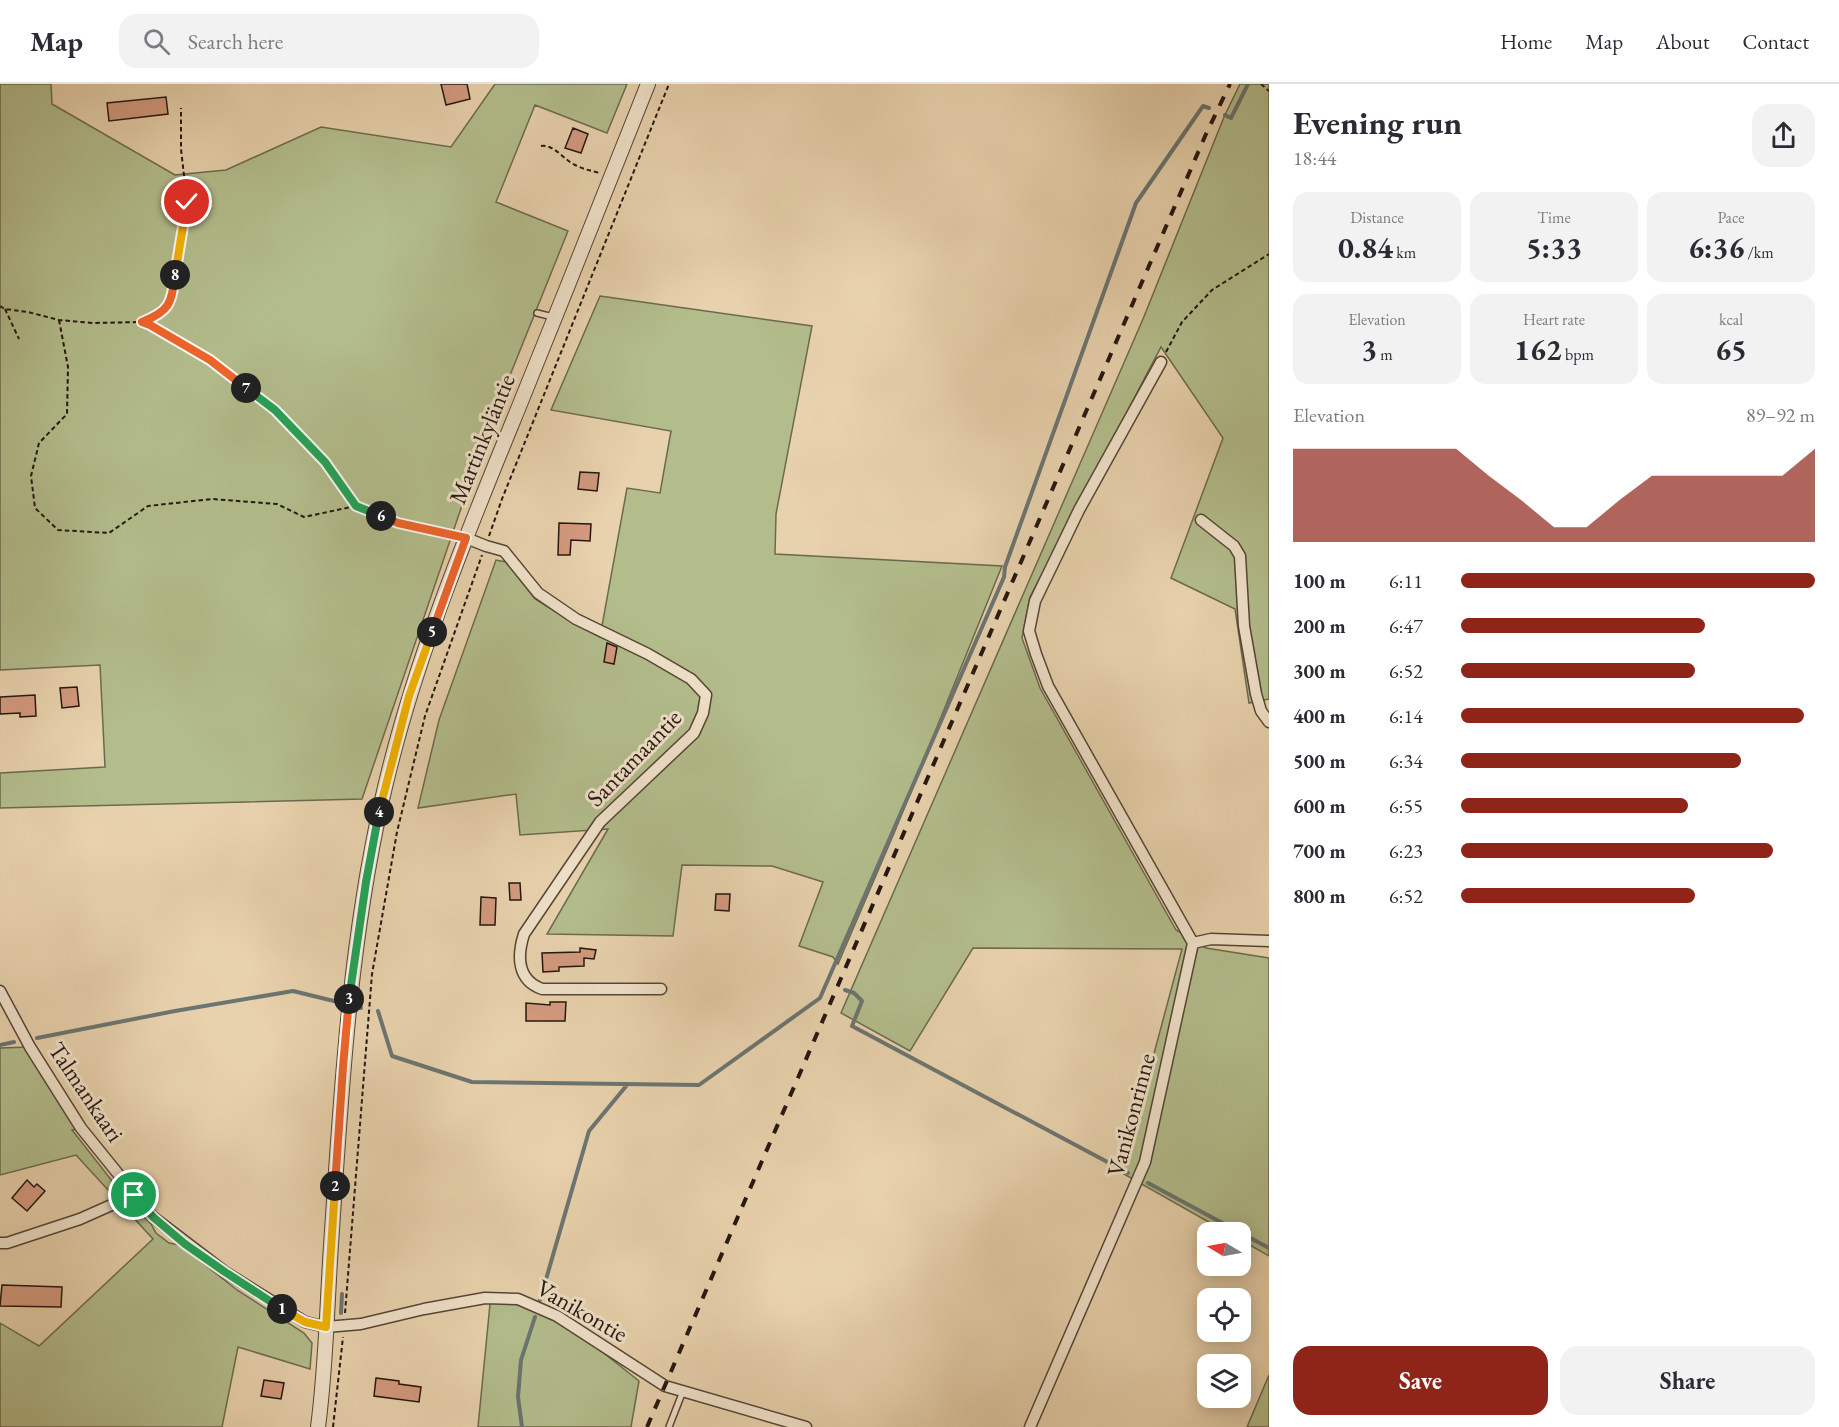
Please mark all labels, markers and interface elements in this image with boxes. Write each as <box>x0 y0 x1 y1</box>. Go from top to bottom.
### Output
search box <box>119 14 539 68</box>
text: Map <box>30 23 83 59</box>
icon: search <box>140 25 173 58</box>
text: Search here <box>188 27 283 56</box>
text: Home <box>1500 28 1552 55</box>
text: Map <box>1585 28 1623 55</box>
text: About <box>1656 28 1709 55</box>
text: Contact <box>1742 28 1809 55</box>
text: Evening run <box>1293 101 1462 144</box>
button: share <box>1752 104 1815 167</box>
text: 18:44 <box>1293 145 1336 171</box>
pin <box>161 176 212 227</box>
icon: check <box>170 185 203 218</box>
text: Distance <box>1350 207 1404 228</box>
text: Time <box>1537 207 1571 228</box>
text: Pace <box>1718 207 1744 228</box>
text: 0.84 <box>1338 228 1393 267</box>
text: 5:33 <box>1526 228 1582 267</box>
text: 6:36 <box>1688 228 1744 267</box>
text: km <box>1393 242 1416 263</box>
text: /km <box>1744 242 1774 263</box>
pin: 8 <box>160 260 190 290</box>
text: 8 <box>171 264 179 285</box>
text: Elevation <box>1348 309 1406 330</box>
text: Heart rate <box>1523 309 1585 330</box>
text: kcal <box>1719 309 1743 330</box>
text: 3 <box>1361 330 1377 369</box>
text: 162 <box>1514 330 1562 369</box>
text: 65 <box>1715 330 1747 369</box>
text: m <box>1377 344 1393 365</box>
text: bpm <box>1562 344 1594 365</box>
street label: Martinkyläntie <box>441 369 522 508</box>
pin: 7 <box>231 373 261 403</box>
text: 7 <box>242 377 250 398</box>
text: Elevation <box>1293 402 1365 428</box>
text: 89–92 m <box>1746 402 1815 428</box>
pin: 6 <box>366 501 396 531</box>
text: 6 <box>377 505 385 526</box>
text: 100 m <box>1293 568 1346 594</box>
text: 6:11 <box>1389 568 1423 594</box>
text: 200 m <box>1293 613 1346 639</box>
text: 6:47 <box>1389 613 1423 639</box>
pin: 5 <box>417 617 447 647</box>
text: 5 <box>428 621 436 642</box>
text: 300 m <box>1293 658 1346 684</box>
text: 6:52 <box>1389 658 1423 684</box>
street label: Santamaantie <box>579 702 688 813</box>
text: 400 m <box>1293 703 1346 729</box>
text: 6:14 <box>1389 703 1423 729</box>
text: 500 m <box>1293 748 1346 774</box>
text: 6:34 <box>1389 748 1423 774</box>
text: 600 m <box>1293 793 1346 819</box>
text: 6:55 <box>1389 793 1423 819</box>
pin: 4 <box>364 797 394 827</box>
text: 4 <box>375 801 383 822</box>
text: 700 m <box>1293 838 1346 864</box>
text: 6:23 <box>1389 838 1423 864</box>
text: 800 m <box>1293 883 1346 909</box>
text: 6:52 <box>1389 883 1423 909</box>
pin: 3 <box>334 984 364 1014</box>
text: 3 <box>345 988 353 1009</box>
street label: Talmankaari <box>42 1036 131 1148</box>
street label: Vanikonrinne <box>1099 1050 1162 1180</box>
pin <box>108 1169 159 1220</box>
pin: 2 <box>320 1171 350 1201</box>
text: 2 <box>331 1175 339 1196</box>
icon: arrive <box>117 1178 150 1211</box>
north arrow <box>1197 1222 1251 1276</box>
map controls <box>1197 1222 1251 1408</box>
street label: Vanikontie <box>531 1272 633 1349</box>
button: locate <box>1197 1288 1251 1342</box>
pin: 1 <box>267 1294 297 1324</box>
text: 1 <box>278 1298 286 1319</box>
button: Save <box>1293 1346 1548 1415</box>
button: Share <box>1560 1346 1815 1415</box>
button: layers <box>1197 1354 1251 1408</box>

